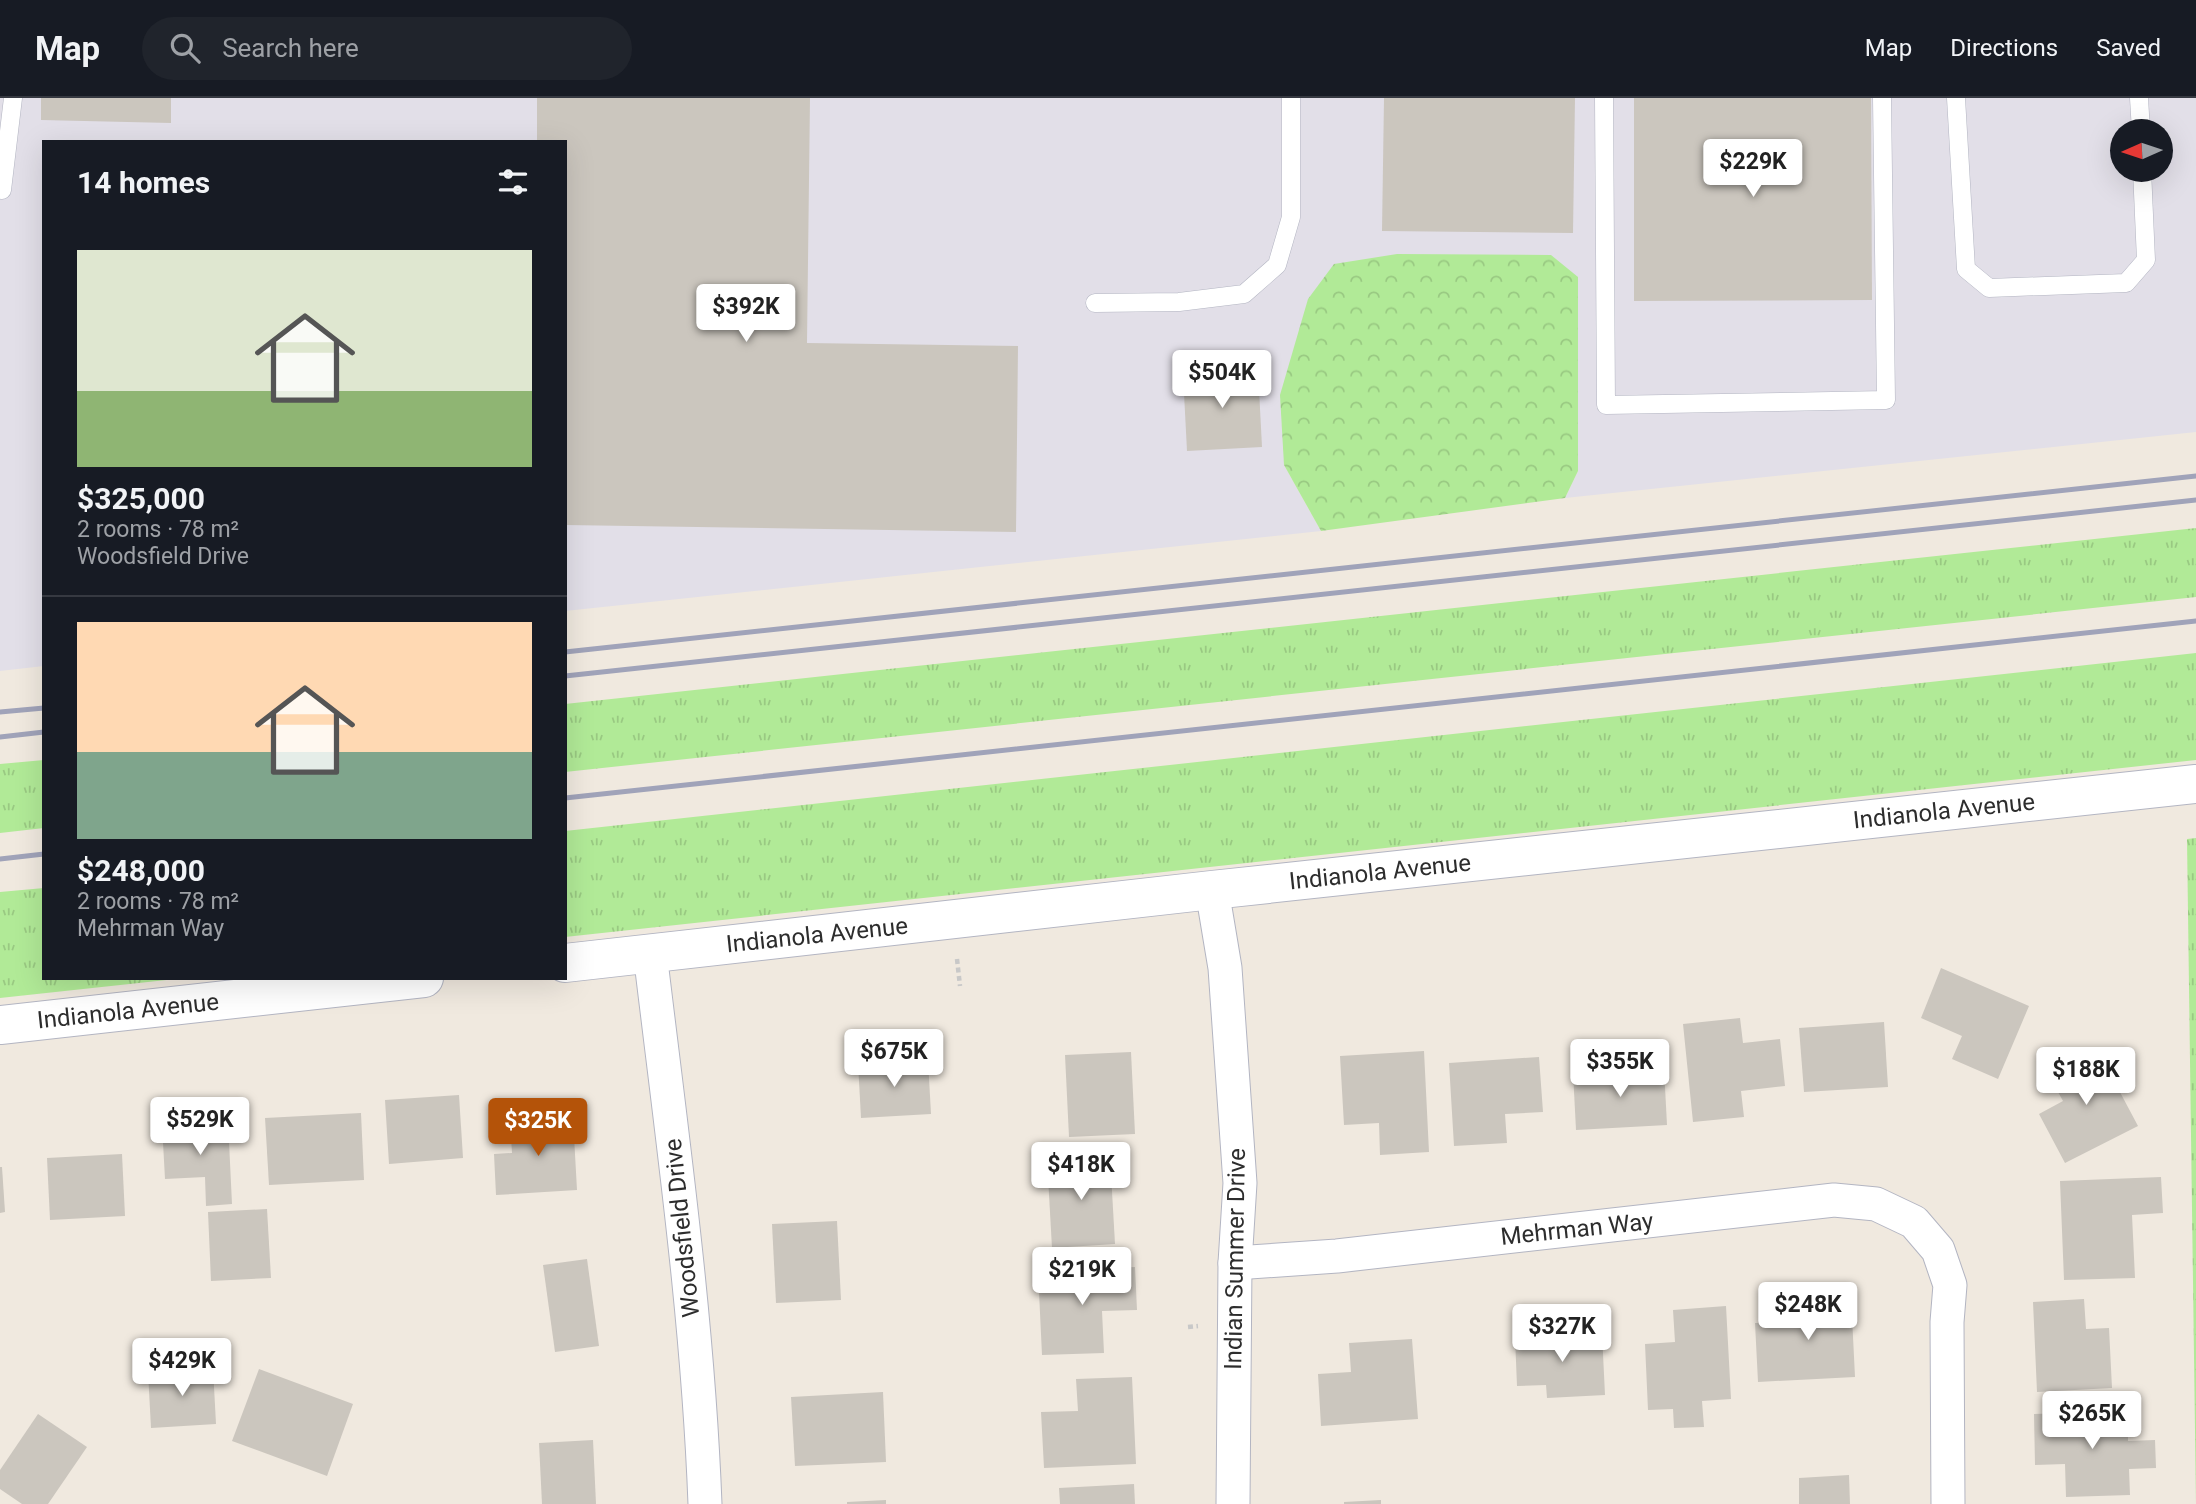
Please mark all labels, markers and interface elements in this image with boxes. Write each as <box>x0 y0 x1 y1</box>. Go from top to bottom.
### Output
search box <box>142 17 632 80</box>
text: Map <box>35 29 100 68</box>
icon: search <box>166 29 204 67</box>
text: Search here <box>222 33 359 63</box>
text: Map <box>1865 34 1912 62</box>
text: Directions <box>1950 34 2058 62</box>
text: Saved <box>2096 34 2161 62</box>
north arrow <box>2110 119 2174 182</box>
map controls <box>2110 119 2173 182</box>
pin: $229K <box>1704 140 1802 199</box>
text: $229K <box>1719 148 1787 175</box>
icon: filters <box>494 163 532 201</box>
text: 14 homes <box>77 165 210 200</box>
pin: $392K <box>697 285 795 344</box>
text: $392K <box>712 293 780 320</box>
icon: home <box>242 295 368 421</box>
pin: $504K <box>1173 350 1271 410</box>
text: $504K <box>1188 359 1256 386</box>
text: $325,000 <box>77 481 205 516</box>
text: 2 rooms · 78 m² <box>77 516 239 543</box>
text: Woodsfield Drive <box>77 543 249 570</box>
icon: home <box>242 667 368 793</box>
street label: Indianola Avenue <box>1852 788 2036 834</box>
street label: Indianola Avenue <box>1288 849 1472 895</box>
text: $248,000 <box>77 853 205 888</box>
text: 2 rooms · 78 m² <box>77 888 239 915</box>
street label: Indianola Avenue <box>725 912 909 958</box>
text: Mehrman Way <box>77 915 224 942</box>
street label: Indianola Avenue <box>36 988 220 1034</box>
pin: $675K <box>845 1030 943 1089</box>
text: $675K <box>860 1038 928 1065</box>
pin: $355K <box>1571 1040 1669 1099</box>
text: $355K <box>1586 1048 1654 1075</box>
pin: $188K <box>2037 1048 2135 1107</box>
text: $188K <box>2052 1056 2120 1083</box>
pin: $529K <box>151 1098 249 1157</box>
pin: $325K <box>489 1098 587 1158</box>
text: $529K <box>166 1106 234 1133</box>
text: $325K <box>504 1107 572 1134</box>
street label: Woodsfield Drive <box>659 1137 705 1319</box>
pin: $418K <box>1032 1142 1130 1202</box>
street label: Indian Summer Drive <box>1219 1148 1251 1370</box>
text: $418K <box>1047 1151 1115 1178</box>
street label: Mehrman Way <box>1499 1207 1655 1251</box>
pin: $219K <box>1033 1248 1131 1307</box>
text: $219K <box>1048 1256 1116 1283</box>
pin: $248K <box>1759 1282 1857 1342</box>
text: $248K <box>1774 1291 1842 1318</box>
pin: $327K <box>1513 1304 1611 1364</box>
text: $327K <box>1528 1313 1596 1340</box>
pin: $429K <box>133 1338 231 1398</box>
text: $429K <box>148 1347 216 1374</box>
pin: $265K <box>2043 1392 2141 1451</box>
text: $265K <box>2058 1400 2126 1427</box>

